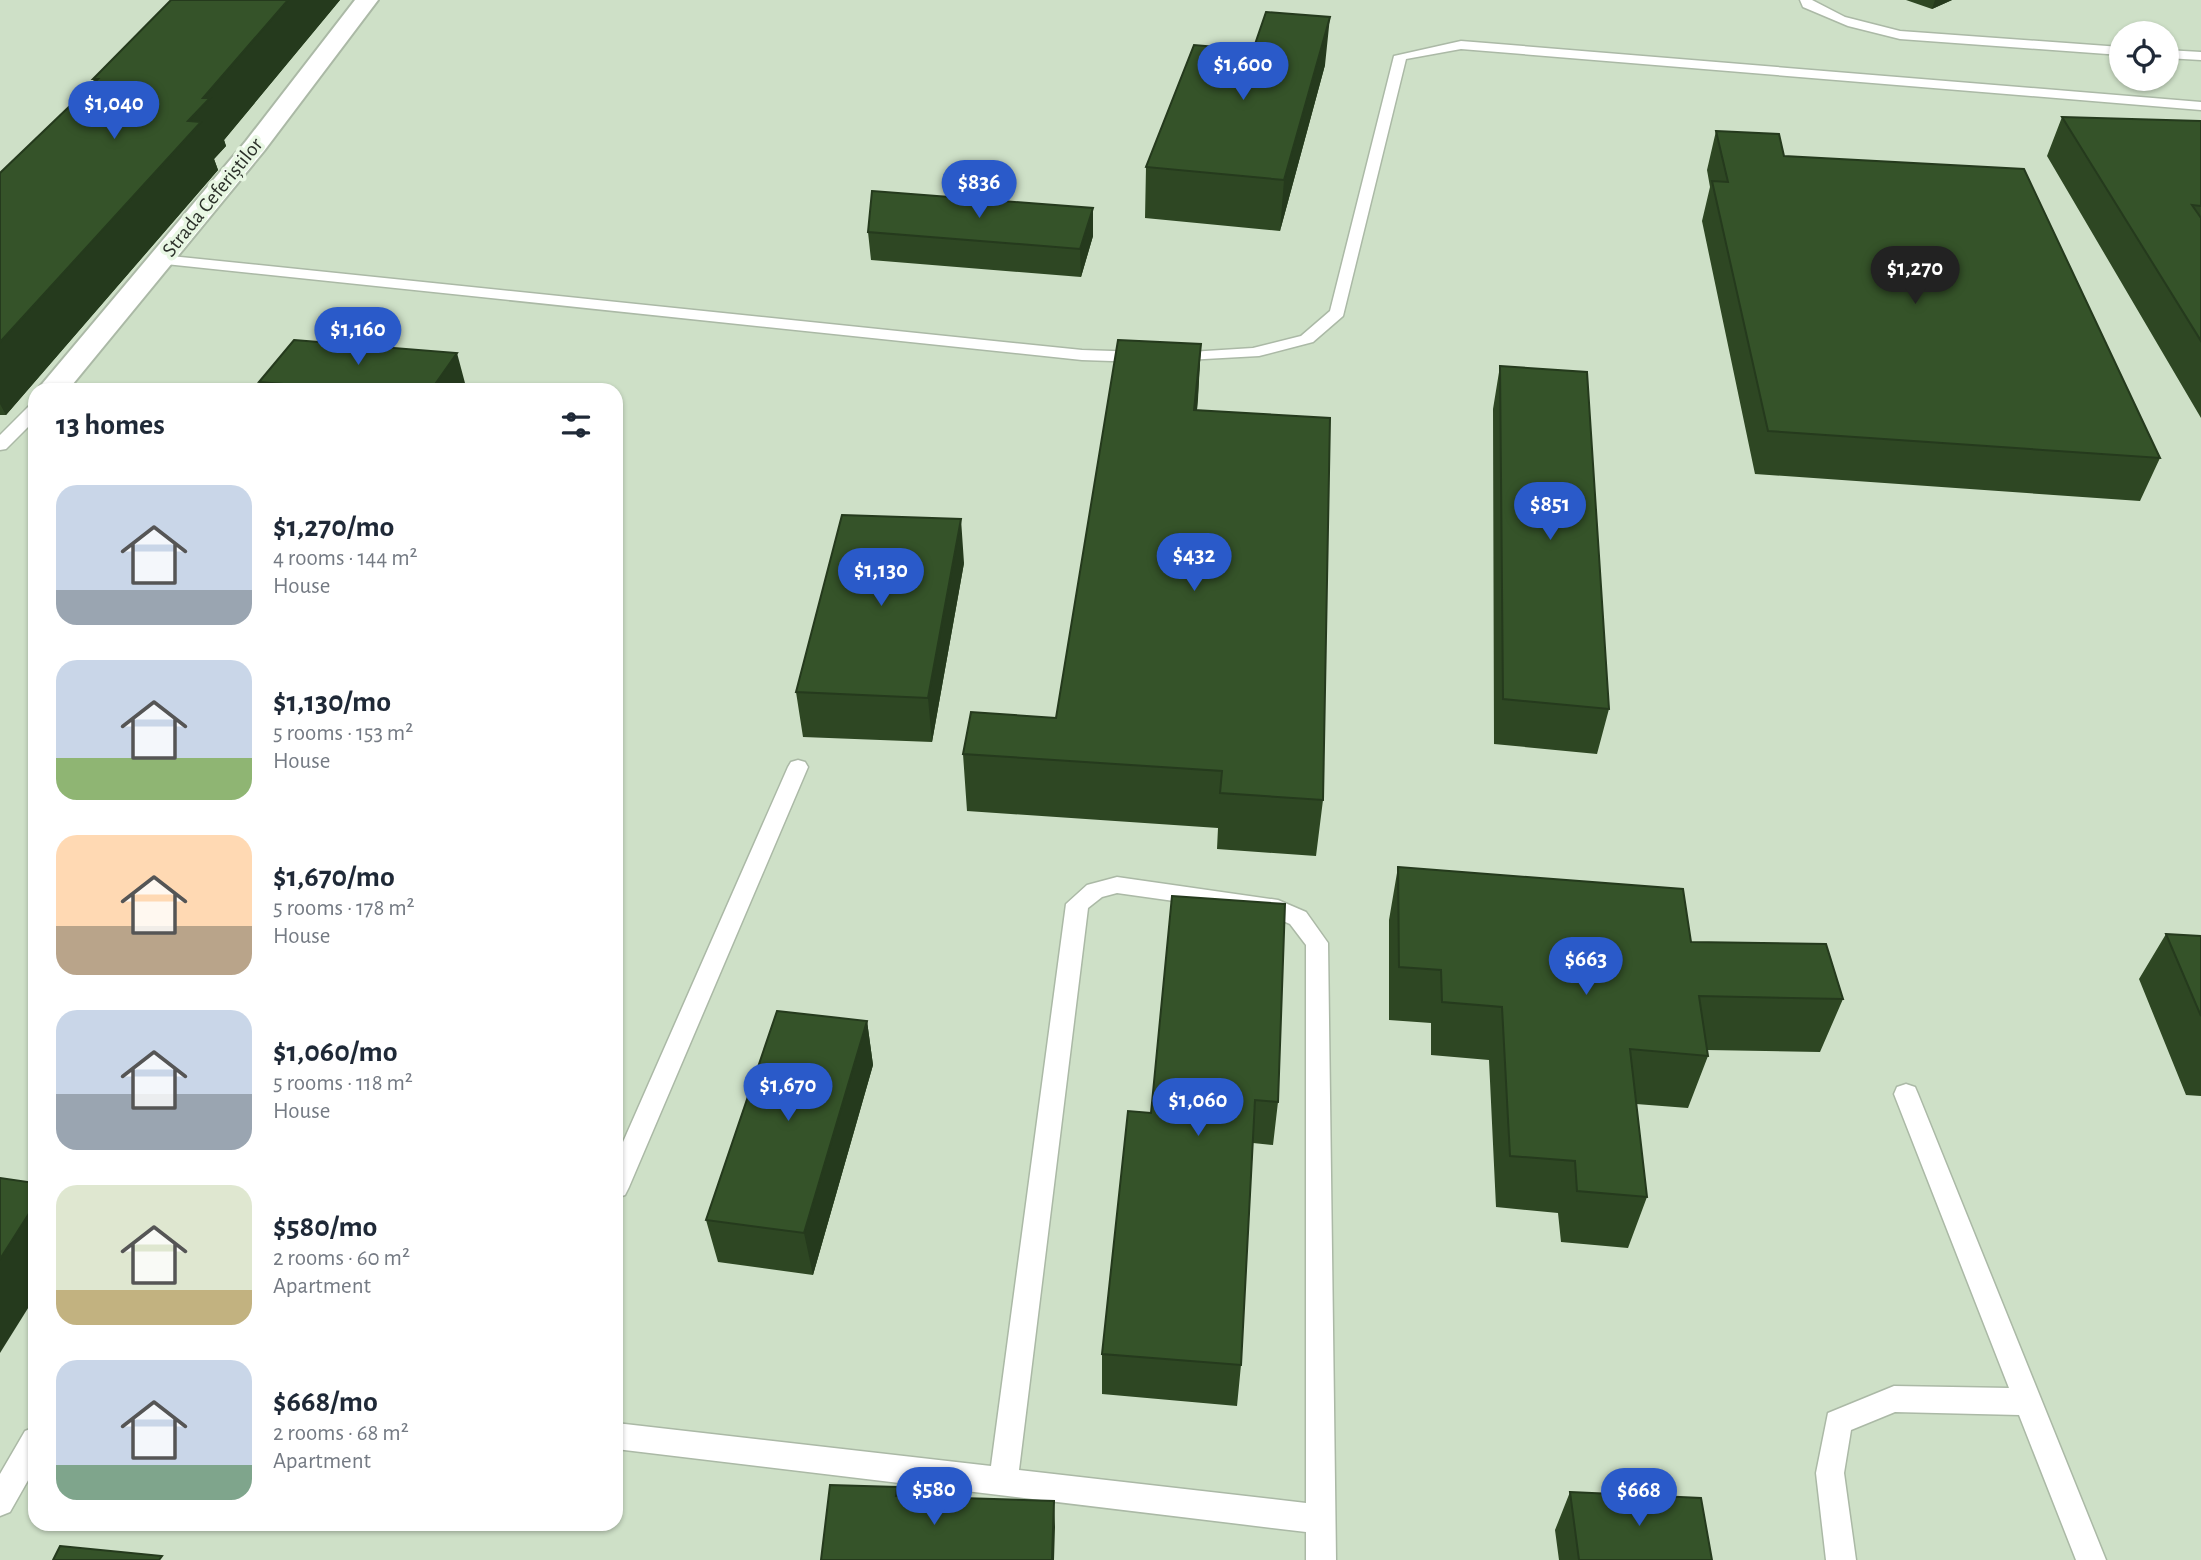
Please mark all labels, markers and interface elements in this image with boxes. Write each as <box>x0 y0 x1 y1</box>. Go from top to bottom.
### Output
map controls <box>2109 21 2179 91</box>
button: locate <box>2109 21 2179 91</box>
pin: $1,600 <box>1186 42 1300 102</box>
text: $1,600 <box>1214 53 1272 76</box>
pin: $1,040 <box>57 82 171 141</box>
text: $1,040 <box>84 92 144 115</box>
street label: Strada Ceferiștilor <box>158 134 268 262</box>
pin: $836 <box>938 160 1020 220</box>
text: $836 <box>958 171 1000 194</box>
pin: $1,270 <box>1858 246 1972 306</box>
text: $1,270 <box>1887 257 1943 280</box>
pin: $1,160 <box>301 308 415 367</box>
text: $1,160 <box>330 318 386 341</box>
icon: filters <box>557 406 595 444</box>
text: 13 homes <box>56 410 165 440</box>
pin: $851 <box>1509 482 1591 542</box>
text: $851 <box>1530 493 1570 516</box>
text: $1,270/mo <box>273 512 394 542</box>
icon: home <box>112 513 196 597</box>
pin: $432 <box>1153 534 1235 593</box>
text: $432 <box>1173 544 1215 567</box>
text: 4 rooms · 144 m² <box>273 547 418 570</box>
pin: $1,130 <box>824 548 938 608</box>
text: $1,130 <box>854 559 908 582</box>
text: House <box>273 575 330 598</box>
text: $1,130/mo <box>273 687 391 717</box>
icon: home <box>112 688 196 772</box>
text: 5 rooms · 153 m² <box>273 722 413 745</box>
text: House <box>273 750 330 773</box>
text: $1,670/mo <box>273 862 395 892</box>
icon: home <box>112 863 196 947</box>
text: 5 rooms · 178 m² <box>273 897 415 920</box>
text: House <box>273 925 330 948</box>
pin: $663 <box>1545 937 1627 997</box>
text: $663 <box>1565 948 1607 971</box>
text: $1,060/mo <box>273 1037 397 1067</box>
icon: home <box>112 1038 196 1122</box>
pin: $1,670 <box>731 1064 845 1123</box>
text: 5 rooms · 118 m² <box>273 1072 413 1095</box>
text: $1,670 <box>760 1074 816 1097</box>
pin: $1,060 <box>1141 1078 1255 1138</box>
text: $1,060 <box>1169 1089 1227 1112</box>
text: House <box>273 1100 330 1123</box>
text: $580/mo <box>273 1212 377 1242</box>
icon: home <box>112 1213 196 1297</box>
text: 2 rooms · 60 m² <box>273 1247 410 1270</box>
text: Apartment <box>273 1275 371 1298</box>
text: $668/mo <box>273 1387 378 1417</box>
icon: home <box>112 1388 196 1472</box>
text: 2 rooms · 68 m² <box>273 1422 409 1445</box>
text: Apartment <box>273 1450 371 1473</box>
pin: $580 <box>893 1468 975 1527</box>
pin: $668 <box>1598 1468 1680 1528</box>
text: $580 <box>912 1478 956 1501</box>
text: $668 <box>1617 1479 1661 1502</box>

